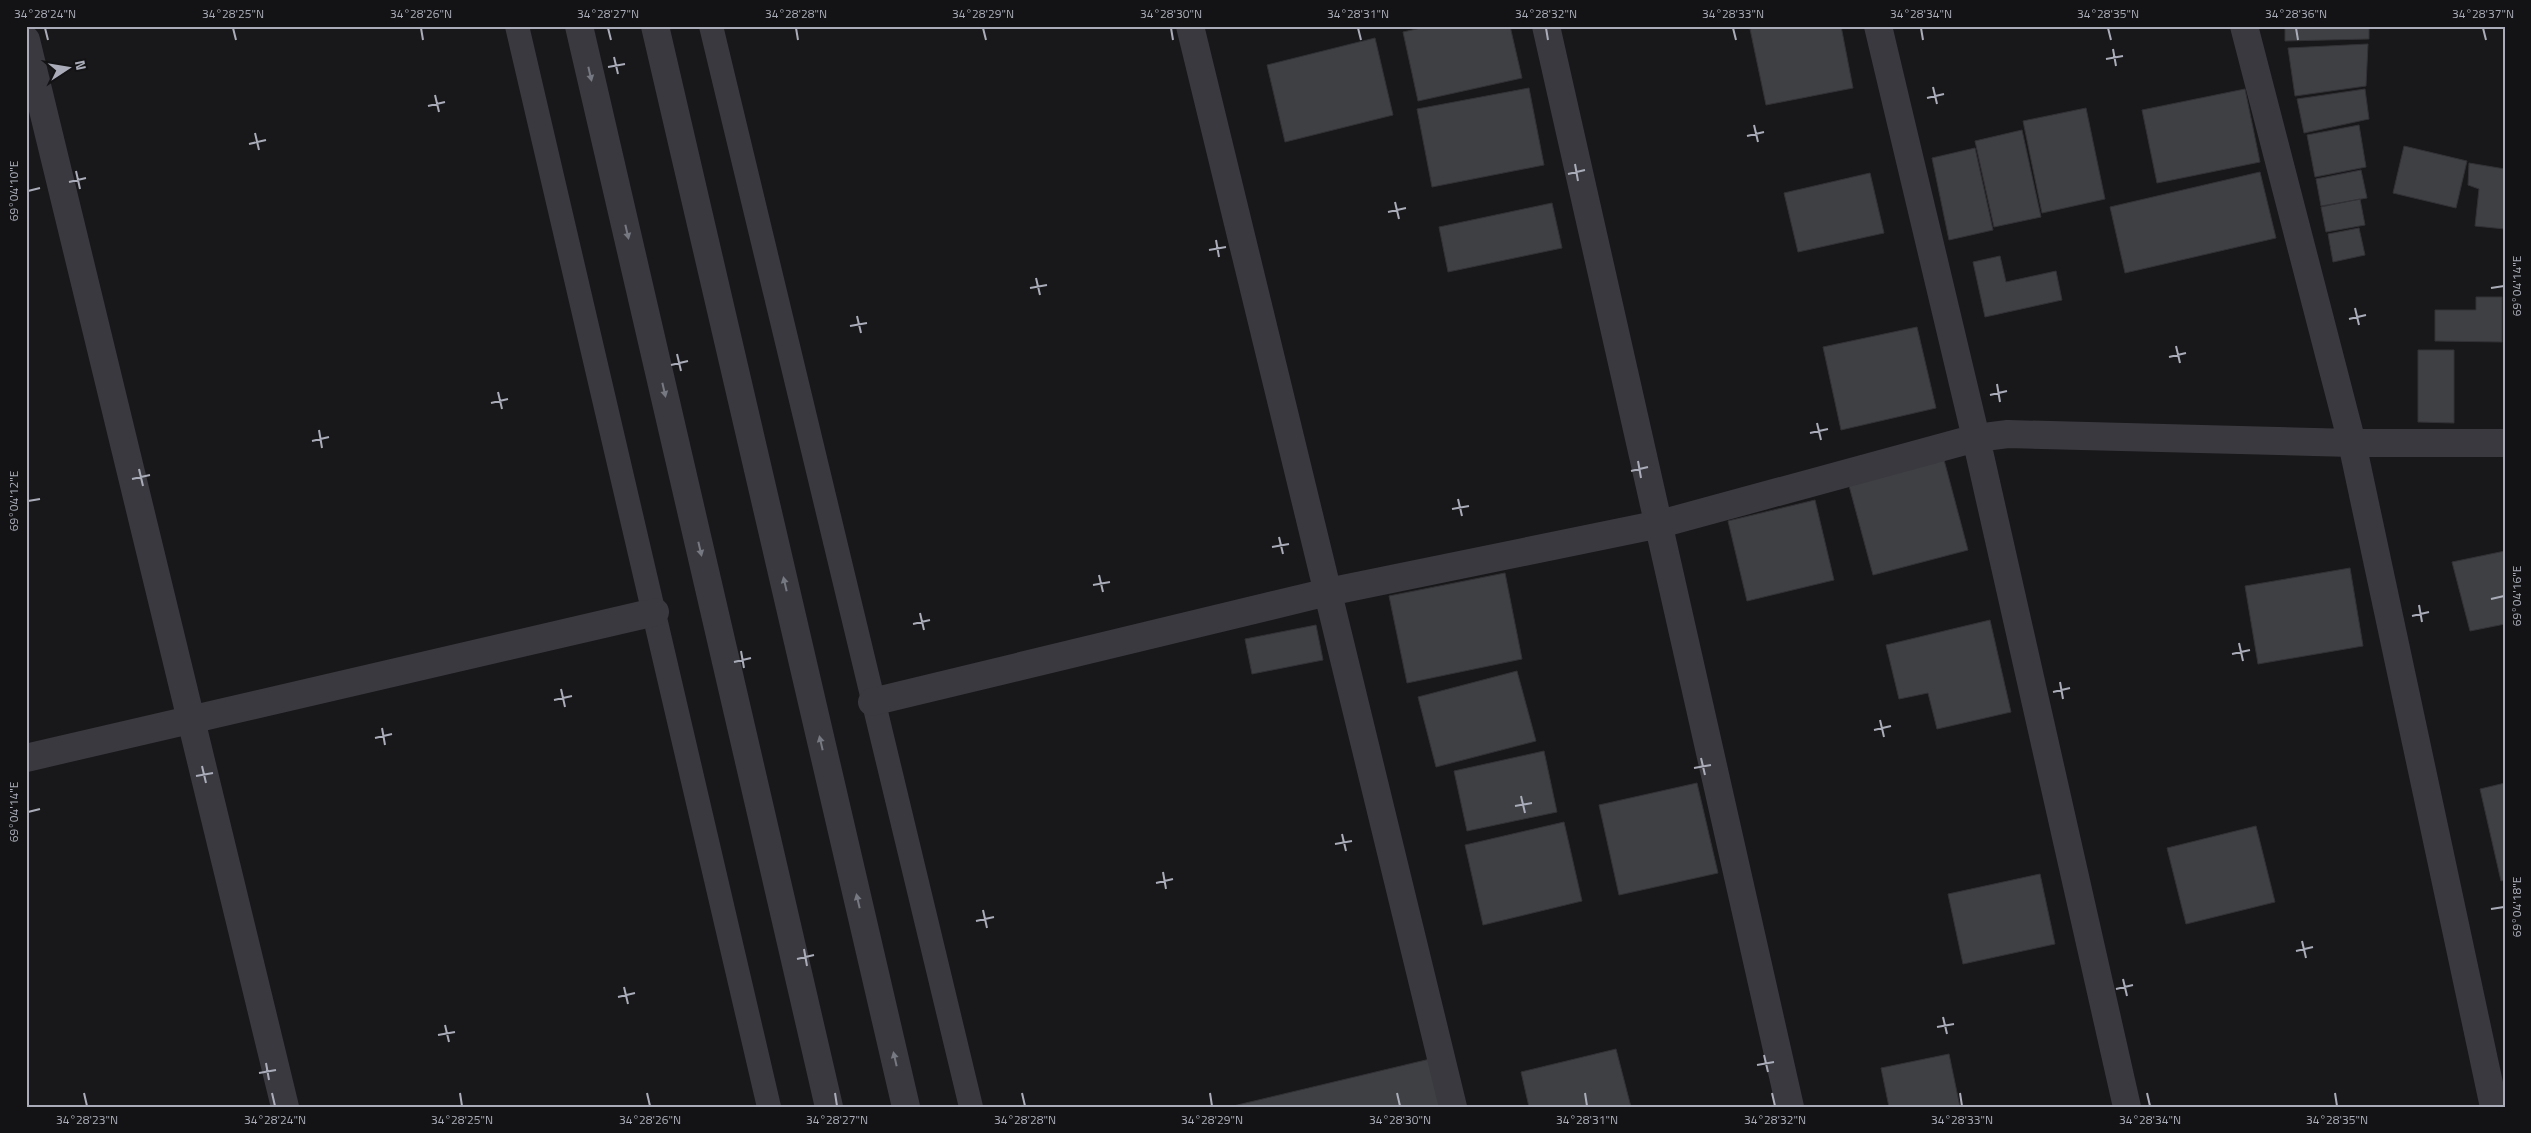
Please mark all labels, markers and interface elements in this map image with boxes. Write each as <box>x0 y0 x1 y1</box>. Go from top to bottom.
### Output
text: 34°28'24"N <box>14 4 76 23</box>
text: 34°28'25"N <box>202 4 264 23</box>
text: 34°28'26"N <box>390 4 452 23</box>
text: 34°28'27"N <box>577 4 639 23</box>
text: 34°28'28"N <box>765 4 827 23</box>
text: 34°28'29"N <box>952 4 1014 23</box>
text: 34°28'30"N <box>1140 4 1202 23</box>
text: 34°28'31"N <box>1327 4 1389 23</box>
text: 34°28'32"N <box>1515 4 1577 23</box>
text: 34°28'33"N <box>1702 4 1764 23</box>
text: 34°28'34"N <box>1890 4 1952 23</box>
text: 34°28'35"N <box>2077 4 2139 23</box>
text: 34°28'36"N <box>2265 4 2327 23</box>
text: 34°28'37"N <box>2452 4 2514 23</box>
north arrow <box>42 42 92 92</box>
text: N <box>70 58 92 72</box>
one-way arrow <box>586 66 594 81</box>
text: 69°04'10"E <box>4 160 23 221</box>
one-way arrow <box>623 225 631 240</box>
text: 69°04'14"E <box>2507 255 2526 316</box>
one-way arrow <box>660 383 668 398</box>
text: 69°04'12"E <box>4 470 23 531</box>
one-way arrow <box>696 541 704 556</box>
text: 69°04'16"E <box>2507 565 2526 626</box>
one-way arrow <box>781 577 789 592</box>
one-way arrow <box>817 735 825 750</box>
text: 69°04'14"E <box>4 781 23 842</box>
text: 69°04'18"E <box>2507 876 2526 937</box>
one-way arrow <box>854 893 862 908</box>
one-way arrow <box>891 1052 899 1067</box>
text: 34°28'23"N <box>56 1110 118 1129</box>
text: 34°28'24"N <box>244 1110 306 1129</box>
text: 34°28'25"N <box>431 1110 493 1129</box>
text: 34°28'26"N <box>619 1110 681 1129</box>
text: 34°28'27"N <box>806 1110 868 1129</box>
text: 34°28'28"N <box>994 1110 1056 1129</box>
text: 34°28'29"N <box>1181 1110 1243 1129</box>
text: 34°28'30"N <box>1369 1110 1431 1129</box>
text: 34°28'31"N <box>1556 1110 1618 1129</box>
text: 34°28'32"N <box>1744 1110 1806 1129</box>
text: 34°28'33"N <box>1931 1110 1993 1129</box>
text: 34°28'34"N <box>2119 1110 2181 1129</box>
text: 34°28'35"N <box>2306 1110 2368 1129</box>

